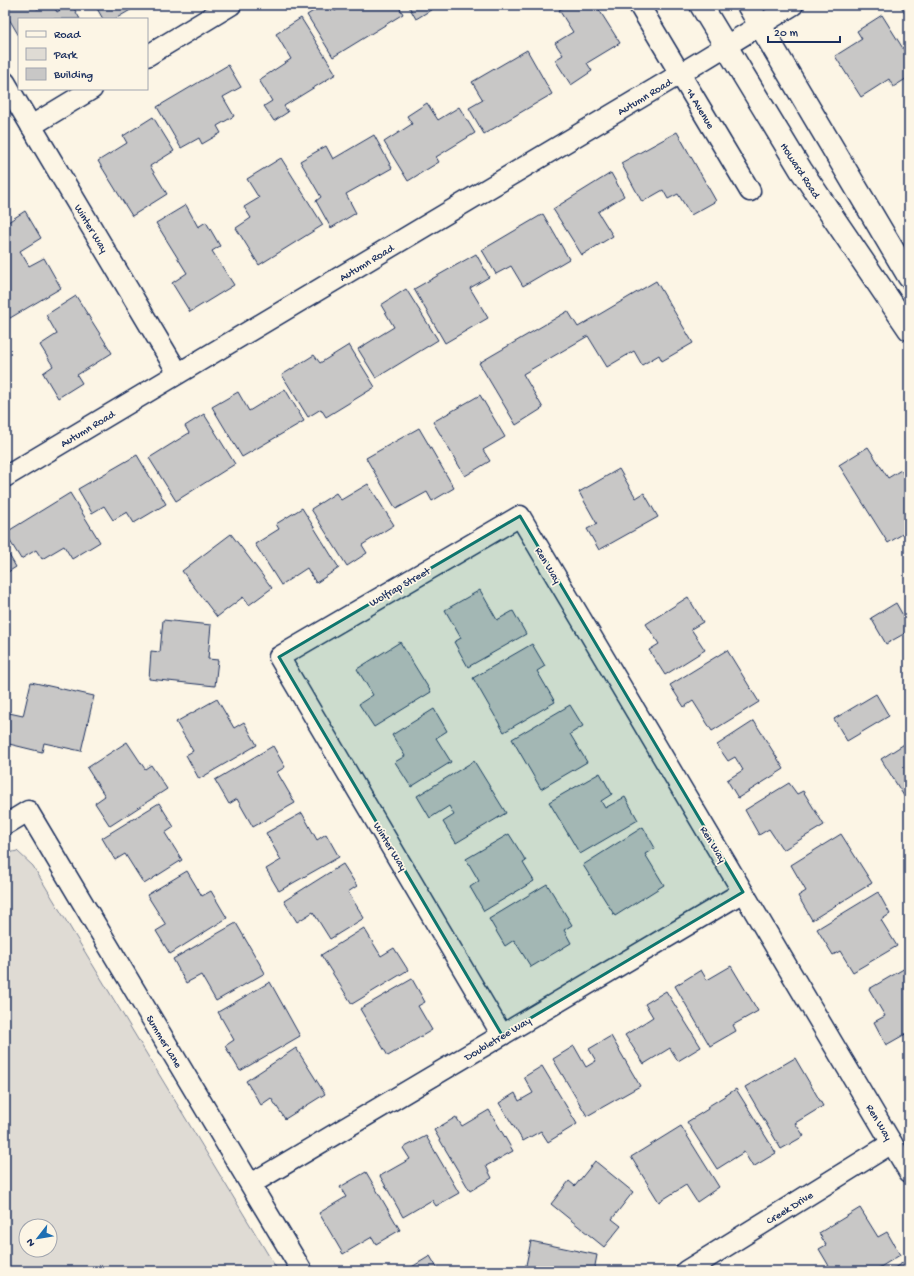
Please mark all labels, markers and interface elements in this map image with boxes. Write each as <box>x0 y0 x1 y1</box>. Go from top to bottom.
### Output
legend <box>18 18 148 90</box>
scale bar <box>768 18 840 44</box>
text: 20 m <box>774 27 799 41</box>
text: Road <box>54 29 81 43</box>
text: Park <box>53 49 79 63</box>
text: Building <box>53 69 93 83</box>
street label: Autumn Road <box>616 76 676 119</box>
street label: 14 Avenue <box>682 86 716 132</box>
street label: Howard Road <box>777 141 823 202</box>
street label: Winter Way <box>71 203 110 256</box>
street label: Autumn Road <box>338 242 398 285</box>
street label: Autumn Road <box>59 408 119 451</box>
street label: Ren Way <box>532 546 563 587</box>
street label: Wolfrap Street <box>367 564 434 610</box>
street label: Winter Way <box>370 821 409 874</box>
street label: Ren Way <box>697 825 728 866</box>
street label: Summer Lane <box>143 1014 184 1071</box>
street label: Doubletree Way <box>462 1015 534 1065</box>
street label: Ren Way <box>863 1103 894 1144</box>
street label: Creek Drive <box>765 1189 816 1228</box>
north arrow <box>18 1218 58 1258</box>
text: N <box>24 1236 38 1248</box>

